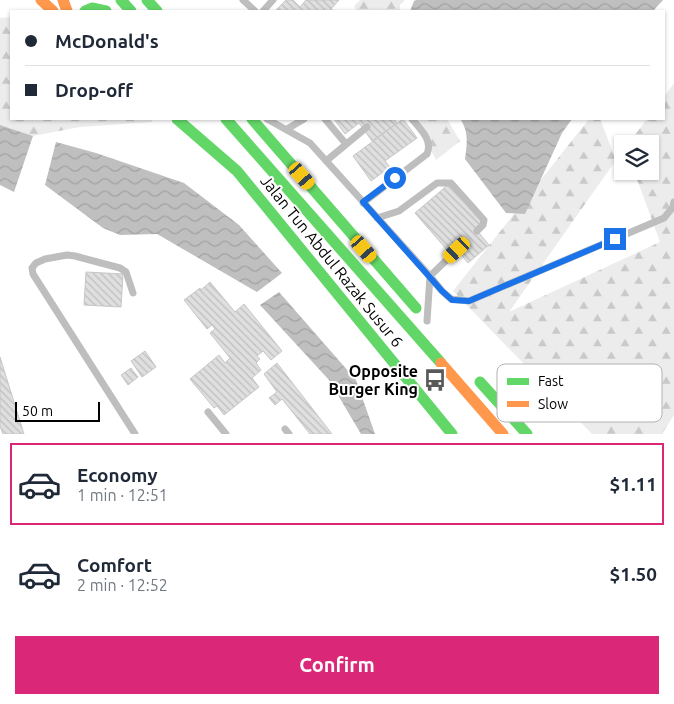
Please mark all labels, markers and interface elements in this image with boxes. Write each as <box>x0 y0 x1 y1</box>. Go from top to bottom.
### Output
text: McDonald's <box>55 30 159 52</box>
text: Drop-off <box>55 79 133 101</box>
map controls <box>614 135 659 180</box>
button: layers <box>614 135 659 180</box>
car <box>286 160 317 192</box>
route start <box>384 167 406 189</box>
street label: Jalan Tun Abdul Razak Susur 6 <box>257 172 407 350</box>
route end <box>604 228 626 250</box>
car <box>348 233 379 265</box>
car <box>440 234 473 266</box>
place label: Opposite Burger King <box>328 362 418 398</box>
legend <box>497 364 662 422</box>
bus stop icon: Opposite Burger King <box>422 367 448 393</box>
text: Fast <box>538 373 564 389</box>
text: Slow <box>538 396 568 412</box>
scale bar <box>15 399 100 422</box>
text: 50 m <box>22 403 53 419</box>
icon: car <box>17 462 62 507</box>
text: Economy <box>77 464 158 486</box>
text: $1.11 <box>609 473 657 495</box>
text: 1 min · 12:51 <box>77 486 168 504</box>
icon: car <box>17 552 62 597</box>
text: Comfort <box>77 554 152 576</box>
text: $1.50 <box>609 563 657 585</box>
text: 2 min · 12:52 <box>77 576 168 594</box>
button: Confirm <box>15 636 659 694</box>

